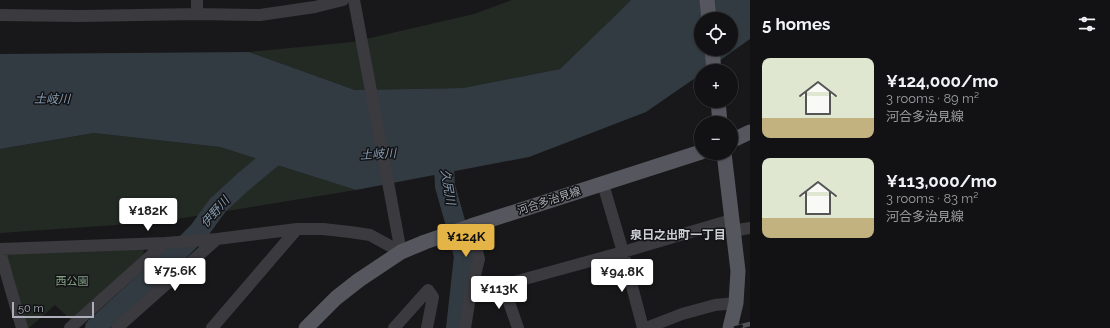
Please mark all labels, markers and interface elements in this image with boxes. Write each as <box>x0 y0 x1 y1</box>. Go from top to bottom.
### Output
map controls <box>694 12 738 160</box>
button: locate <box>694 12 738 56</box>
icon: filters <box>1076 13 1098 35</box>
text: 5 homes <box>762 14 830 34</box>
button: + <box>694 64 738 108</box>
text: ¥124,000/mo <box>886 71 998 91</box>
icon: home <box>794 74 842 122</box>
text: 3 rooms · 89 m² <box>886 91 979 106</box>
water label: 土岐川 <box>34 92 72 106</box>
text: 河合多治見線 <box>886 109 964 124</box>
button: − <box>694 116 738 160</box>
water label: 土岐川 <box>360 146 398 162</box>
water label: 久尻川 <box>438 168 458 208</box>
text: ¥113,000/mo <box>886 171 997 191</box>
icon: home <box>794 174 842 222</box>
street label: 河合多治見線 <box>516 185 582 217</box>
text: 3 rooms · 83 m² <box>886 191 978 206</box>
water label: 伊野川 <box>198 192 233 230</box>
pin: ¥182K <box>120 198 176 232</box>
text: ¥182K <box>128 203 168 218</box>
text: 河合多治見線 <box>886 209 964 224</box>
pin: ¥124K <box>438 224 494 258</box>
district label: 泉日之出町一丁目 <box>630 228 726 242</box>
text: ¥124K <box>446 229 486 244</box>
pin: ¥75.6K <box>142 258 208 292</box>
pin: ¥94.8K <box>589 259 655 293</box>
text: ¥75.6K <box>153 263 197 278</box>
text: ¥94.8K <box>600 264 644 279</box>
park label: 西公園 <box>56 275 89 288</box>
pin: ¥113K <box>471 276 527 310</box>
text: ¥113K <box>480 281 518 296</box>
scale bar <box>12 300 94 319</box>
text: 50 m <box>18 302 44 315</box>

